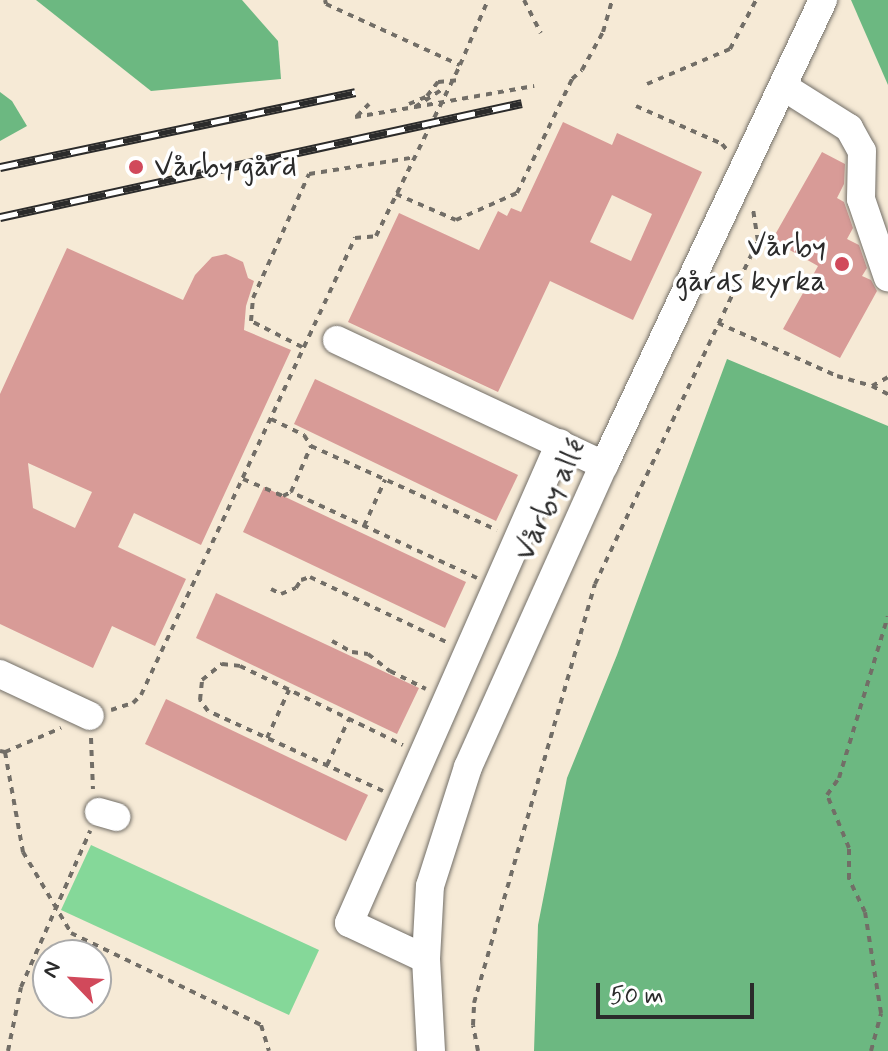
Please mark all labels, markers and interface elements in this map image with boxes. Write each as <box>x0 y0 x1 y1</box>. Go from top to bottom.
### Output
place label: Vårby gård <box>154 149 297 185</box>
marker: Vårby gård <box>125 156 147 178</box>
place label: Vårby gårds kyrka <box>675 229 826 300</box>
marker: Vårby gårds kyrka <box>833 255 851 273</box>
street label: Vårby allé <box>507 433 595 567</box>
north arrow <box>32 939 112 1019</box>
text: N <box>36 957 68 982</box>
scale bar <box>600 967 758 1017</box>
text: 50 m <box>610 981 664 1012</box>

